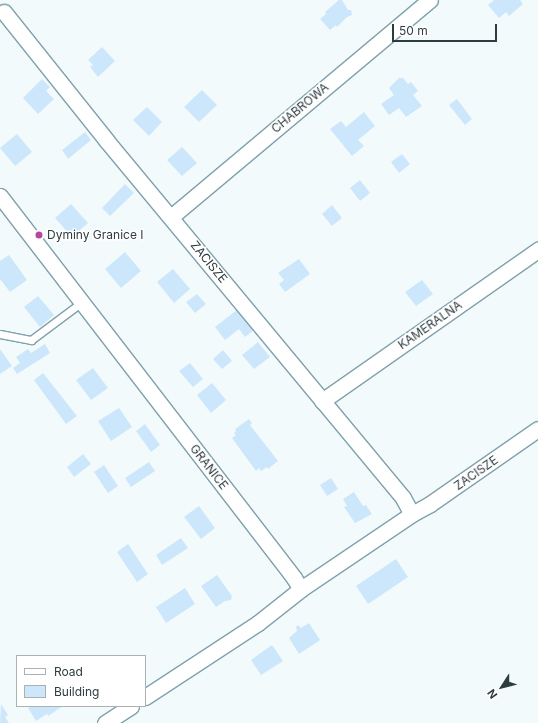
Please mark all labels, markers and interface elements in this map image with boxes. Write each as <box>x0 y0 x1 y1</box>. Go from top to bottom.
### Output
scale bar <box>394 16 499 42</box>
text: 50 m <box>399 23 428 38</box>
street label: CHABROWA <box>269 80 331 136</box>
place label: Dyminy Granice I <box>47 228 144 242</box>
marker: Dyminy Granice I <box>34 230 44 240</box>
street label: ZACISZE <box>188 238 230 286</box>
street label: KAMERALNA <box>395 298 465 352</box>
street label: GRANICE <box>187 442 231 492</box>
street label: ZACISZE <box>451 453 501 493</box>
legend <box>16 655 146 707</box>
text: Road <box>54 664 83 679</box>
north arrow <box>482 667 522 707</box>
text: Building <box>54 684 99 699</box>
text: N <box>484 687 500 702</box>

